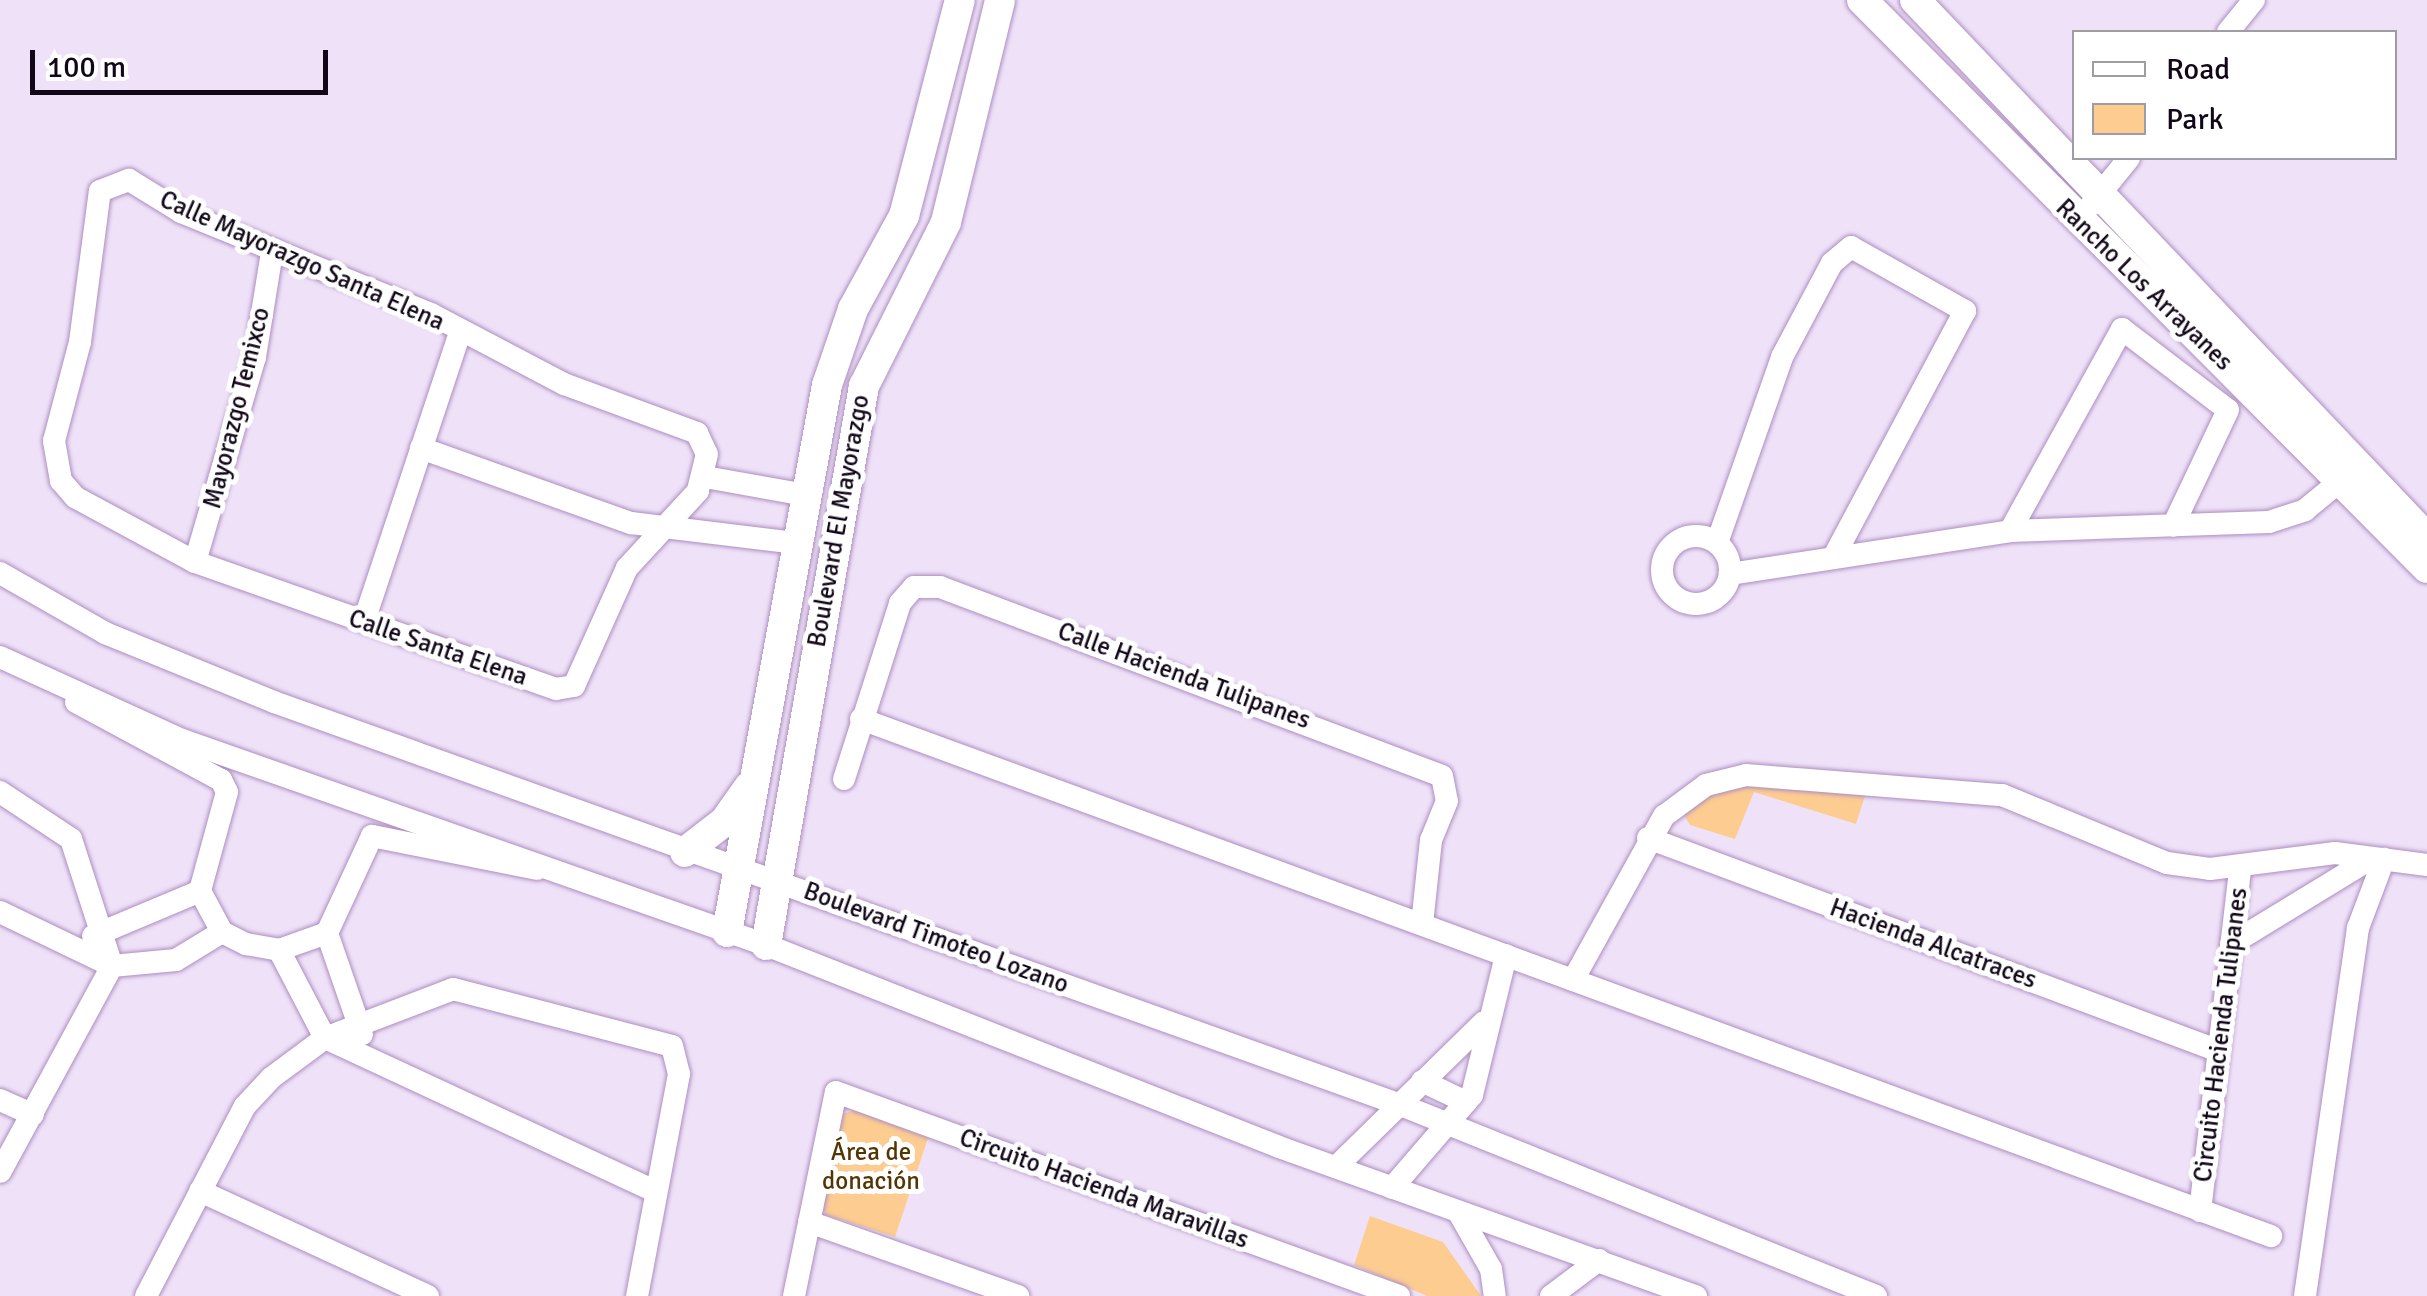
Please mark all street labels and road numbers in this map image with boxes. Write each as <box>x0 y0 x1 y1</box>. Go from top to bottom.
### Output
street label: Calle Mayorazgo Santa Elena <box>155 185 449 337</box>
street label: Rancho Los Arrayanes <box>2049 193 2239 377</box>
street label: Mayorazgo Temixco <box>197 304 277 512</box>
street label: Boulevard El Mayorazgo <box>802 392 876 650</box>
street label: Calle Santa Elena <box>345 603 531 693</box>
street label: Calle Hacienda Tulipanes <box>1054 616 1314 736</box>
street label: Boulevard Timoteo Lozano <box>799 876 1073 1000</box>
street label: Circuito Hacienda Tulipanes <box>2188 886 2254 1184</box>
street label: Hacienda Alcatraces <box>1826 893 2040 995</box>
street label: Circuito Hacienda Maravillas <box>955 1123 1253 1255</box>

